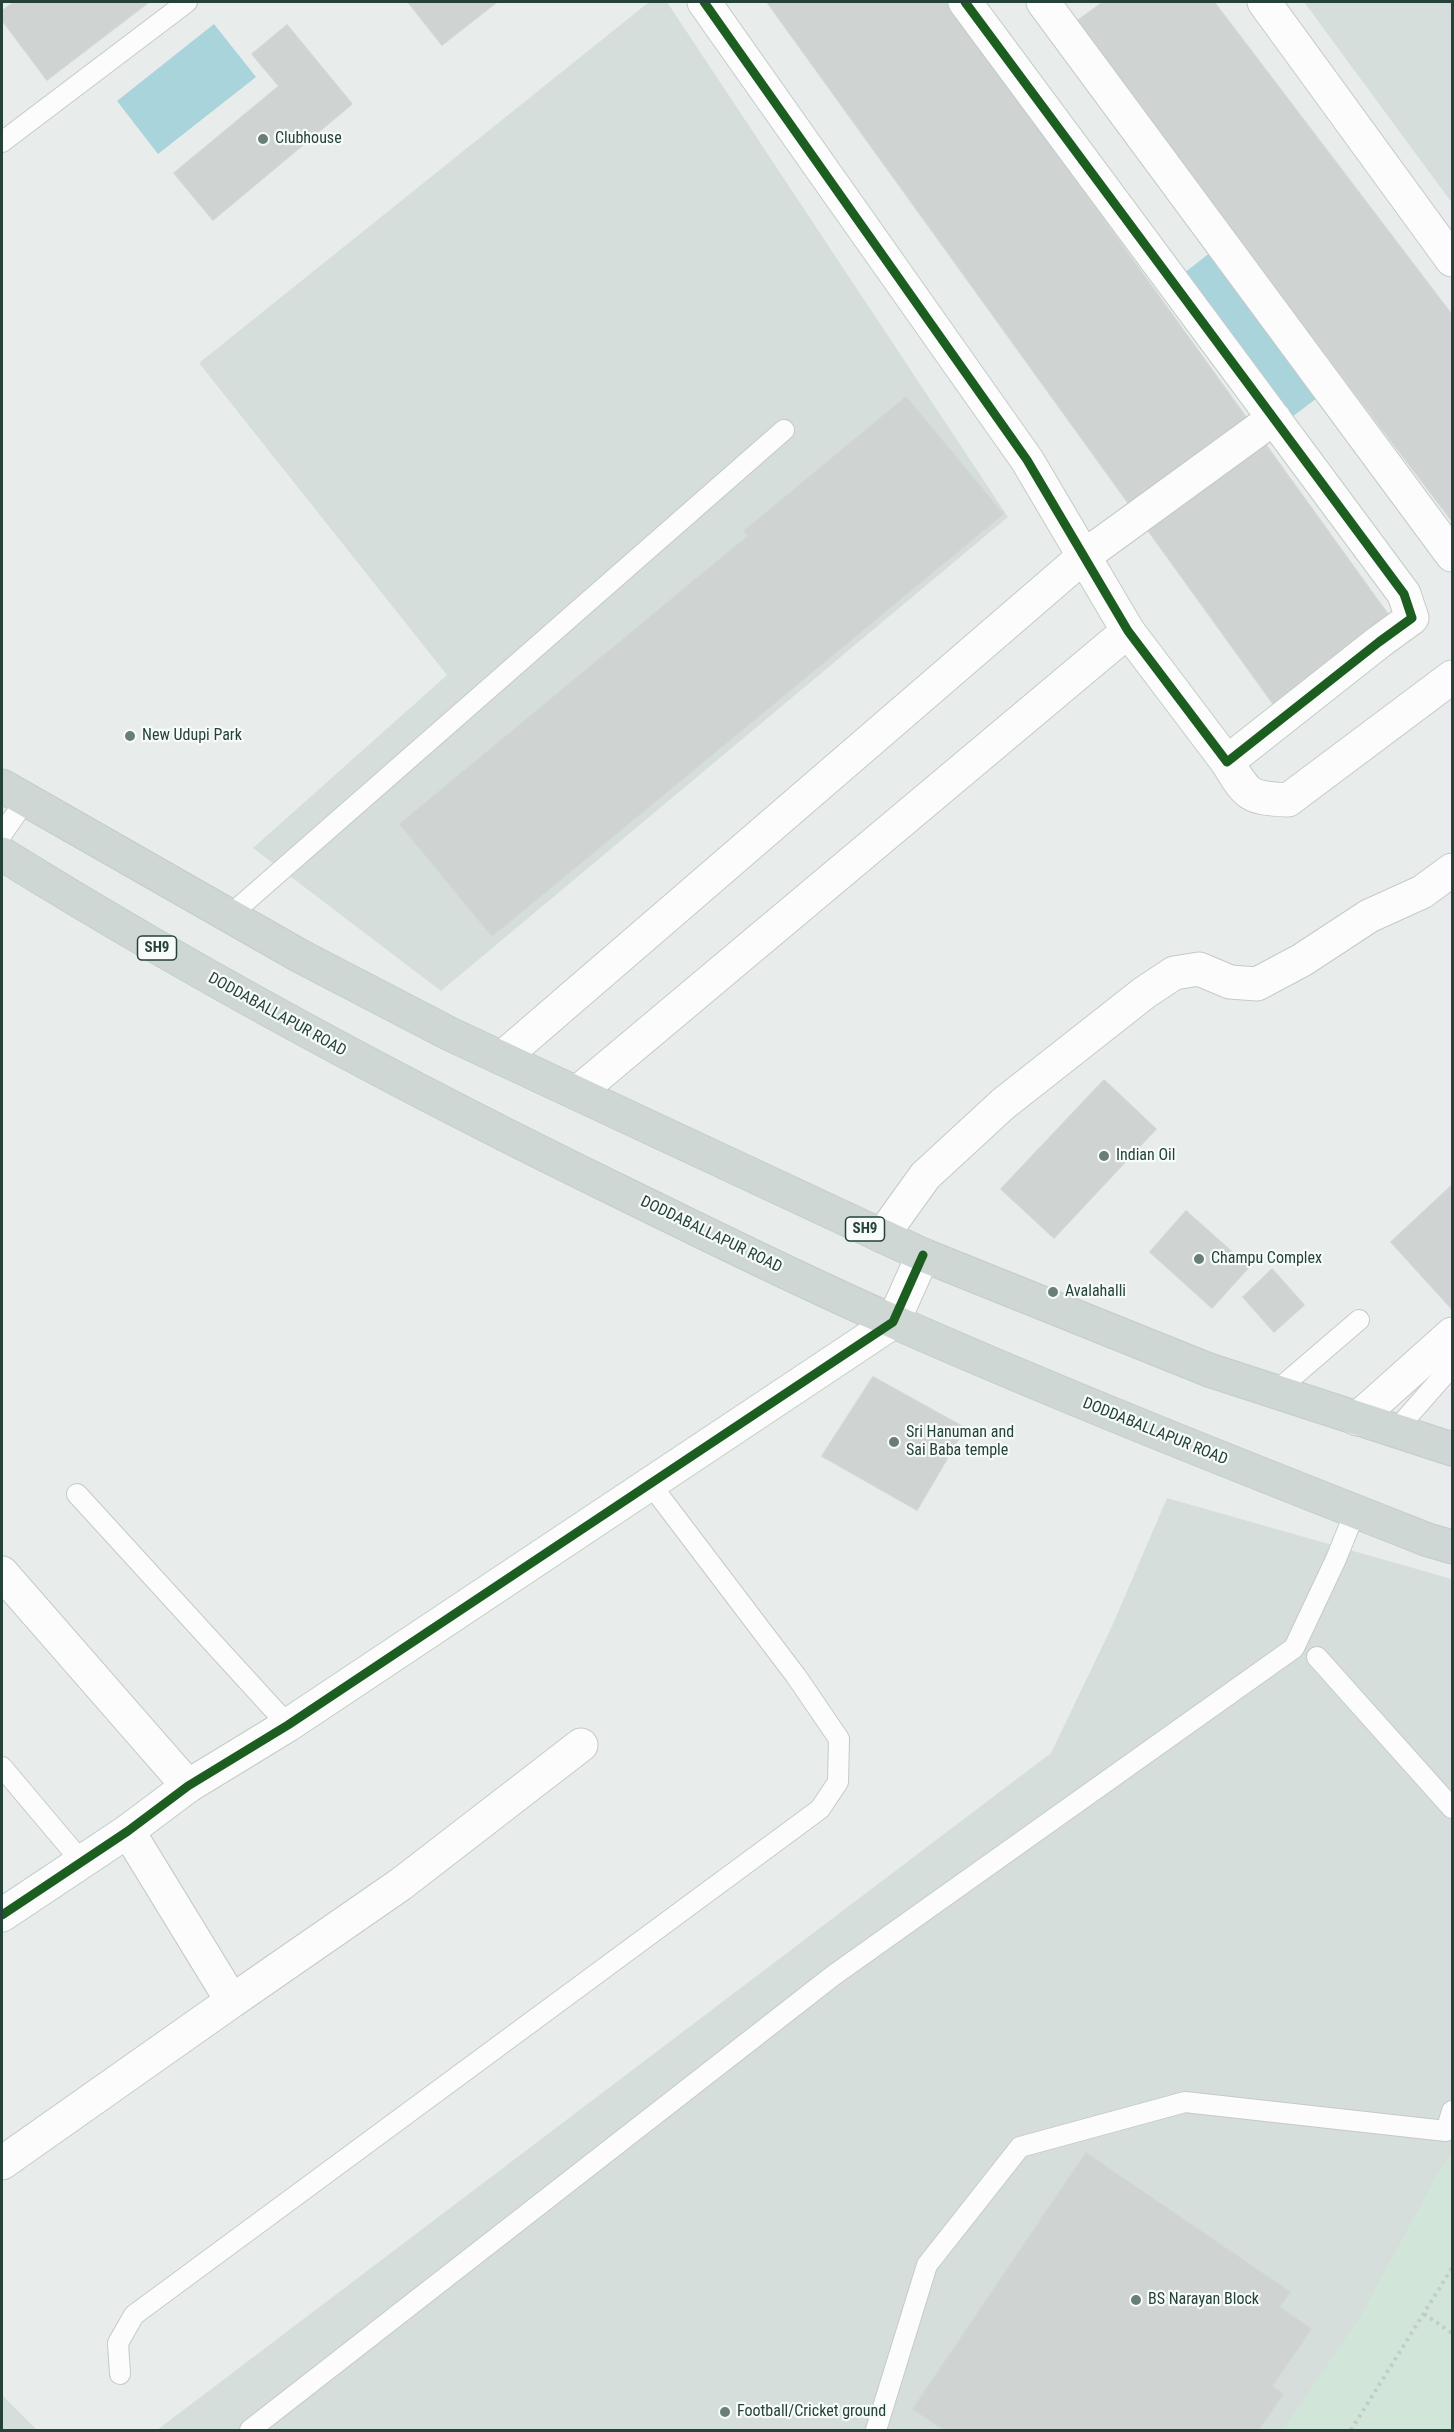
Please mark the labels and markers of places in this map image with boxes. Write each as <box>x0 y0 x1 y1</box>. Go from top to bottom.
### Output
place label: Clubhouse <box>275 129 342 149</box>
marker: Clubhouse <box>256 132 270 146</box>
place label: New Udupi Park <box>142 726 242 746</box>
marker: New Udupi Park <box>123 729 137 743</box>
place label: Indian Oil <box>1116 1146 1175 1166</box>
marker: Indian Oil <box>1097 1149 1111 1163</box>
place label: Champu Complex <box>1211 1249 1322 1269</box>
marker: Champu Complex <box>1192 1252 1206 1266</box>
place label: Avalahalli <box>1065 1282 1126 1302</box>
marker: Avalahalli <box>1046 1285 1060 1299</box>
place label: Sri Hanuman and Sai Baba temple <box>906 1423 1014 1461</box>
marker: Sri Hanuman and Sai Baba temple <box>887 1435 901 1449</box>
place label: BS Narayan Block <box>1148 2290 1259 2310</box>
marker: BS Narayan Block <box>1129 2293 1143 2307</box>
place label: Football/Cricket ground <box>737 2402 886 2422</box>
marker: Football/Cricket ground <box>718 2405 732 2419</box>

